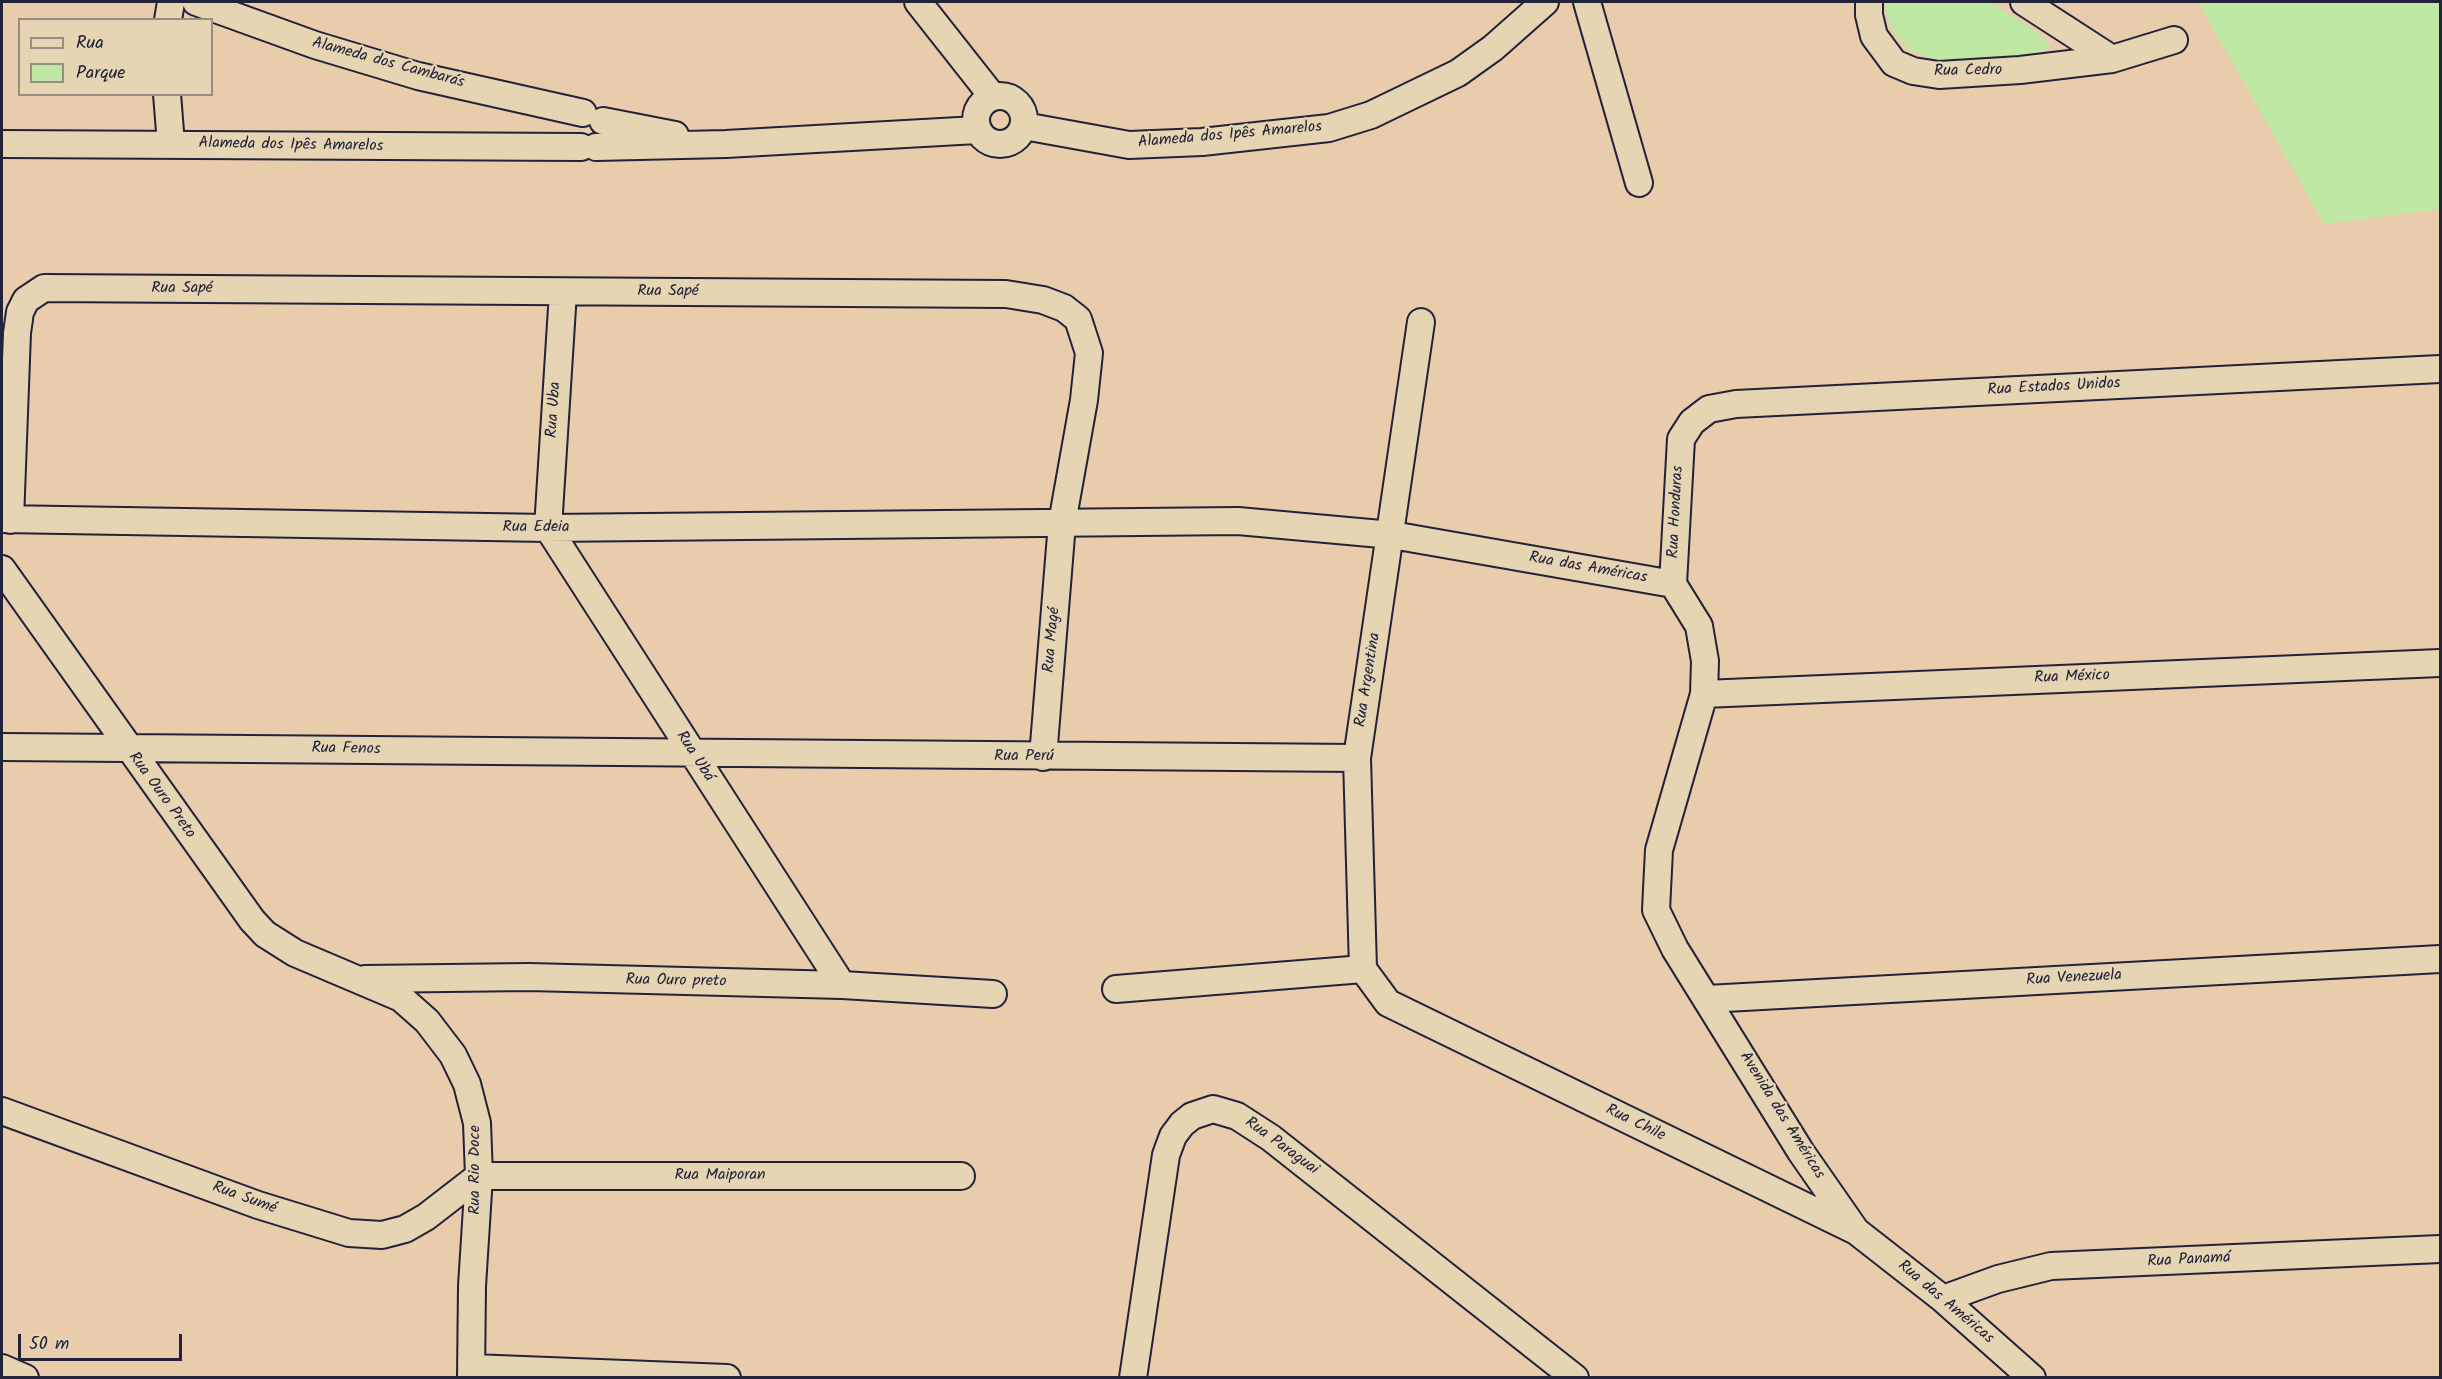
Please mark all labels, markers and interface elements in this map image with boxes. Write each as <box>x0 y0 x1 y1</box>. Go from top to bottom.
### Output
legend <box>18 18 213 96</box>
text: Rua <box>76 29 104 58</box>
street label: Alameda dos Cambarás <box>310 34 466 94</box>
text: Parque <box>76 59 125 88</box>
street label: Rua Cedro <box>1934 62 2002 82</box>
street label: Alameda dos Ipês Amarelos <box>1137 118 1323 154</box>
street label: Alameda dos Ipês Amarelos <box>198 135 384 157</box>
street label: Rua Sapé <box>151 279 213 299</box>
street label: Rua Sapé <box>637 282 699 302</box>
street label: Rua Estados Unidos <box>1987 375 2121 401</box>
street label: Rua Uba <box>543 381 567 439</box>
street label: Rua Honduras <box>1665 465 1689 559</box>
street label: Rua Edeia <box>503 518 569 538</box>
street label: Rua das Américas <box>1527 549 1649 589</box>
street label: Rua Magé <box>1041 606 1065 674</box>
street label: Rua Argentina <box>1352 631 1386 729</box>
street label: Rua México <box>2034 667 2110 689</box>
street label: Rua Ubá <box>671 728 717 786</box>
street label: Rua Fenos <box>311 740 381 760</box>
street label: Rua Perú <box>994 747 1054 767</box>
street label: Rua Ouro Preto <box>123 749 199 843</box>
street label: Rua Venezuela <box>2026 967 2122 991</box>
street label: Rua Ouro preto <box>625 972 727 992</box>
street label: Avenida das Américas <box>1734 1049 1828 1183</box>
street label: Rua Chile <box>1602 1101 1668 1147</box>
street label: Rua Paraguai <box>1240 1114 1322 1180</box>
street label: Rua Rio Doce <box>466 1125 486 1215</box>
street label: Rua Maiporan <box>674 1166 766 1186</box>
street label: Rua Sumé <box>209 1179 279 1219</box>
street label: Rua Panamá <box>2147 1249 2231 1273</box>
street label: Rua das Américas <box>1893 1257 1997 1349</box>
scale bar <box>21 1322 184 1360</box>
text: 50 m <box>29 1330 69 1359</box>

